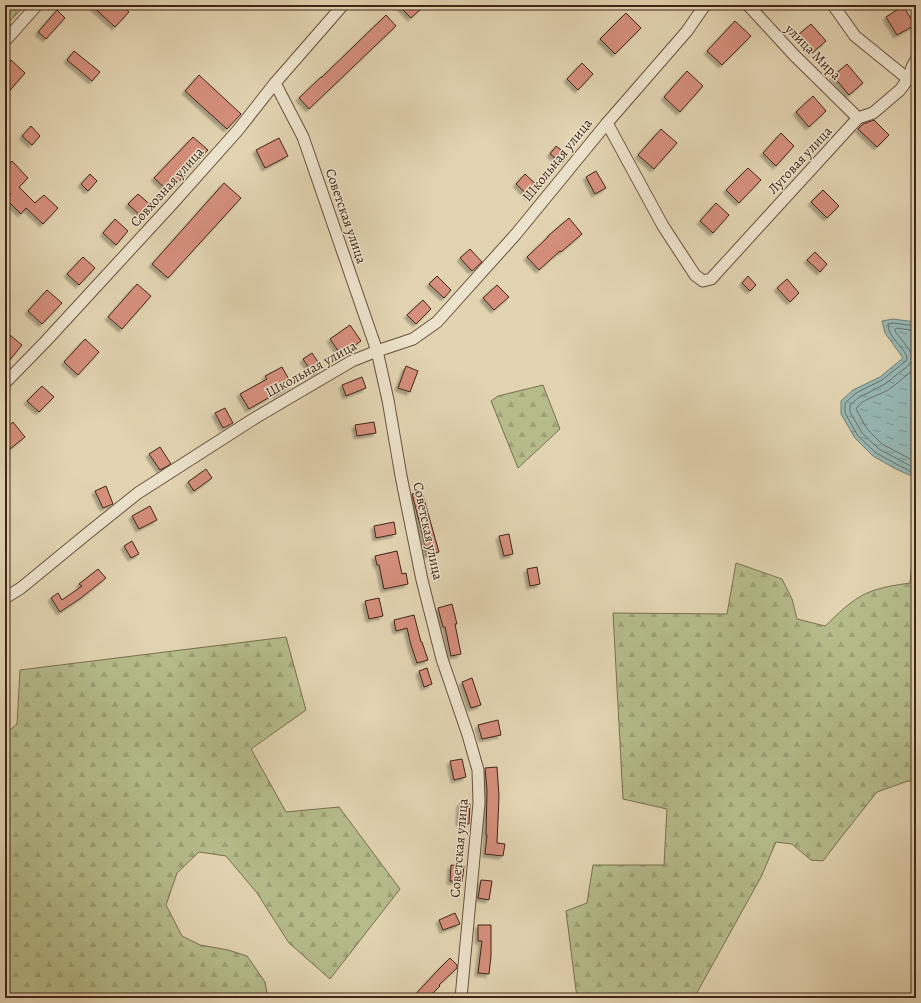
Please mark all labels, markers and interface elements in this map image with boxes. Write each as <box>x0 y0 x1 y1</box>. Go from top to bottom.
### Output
street label: улица Мира <box>780 19 846 85</box>
street label: Школьная улица <box>518 114 597 206</box>
street label: Луговая улица <box>764 122 837 198</box>
street label: Совхозная улица <box>126 142 208 231</box>
street label: Советская улица <box>321 166 371 267</box>
street label: Школьная улица <box>262 336 361 402</box>
street label: Советская улица <box>408 480 448 582</box>
street label: Советская улица <box>445 797 473 898</box>

